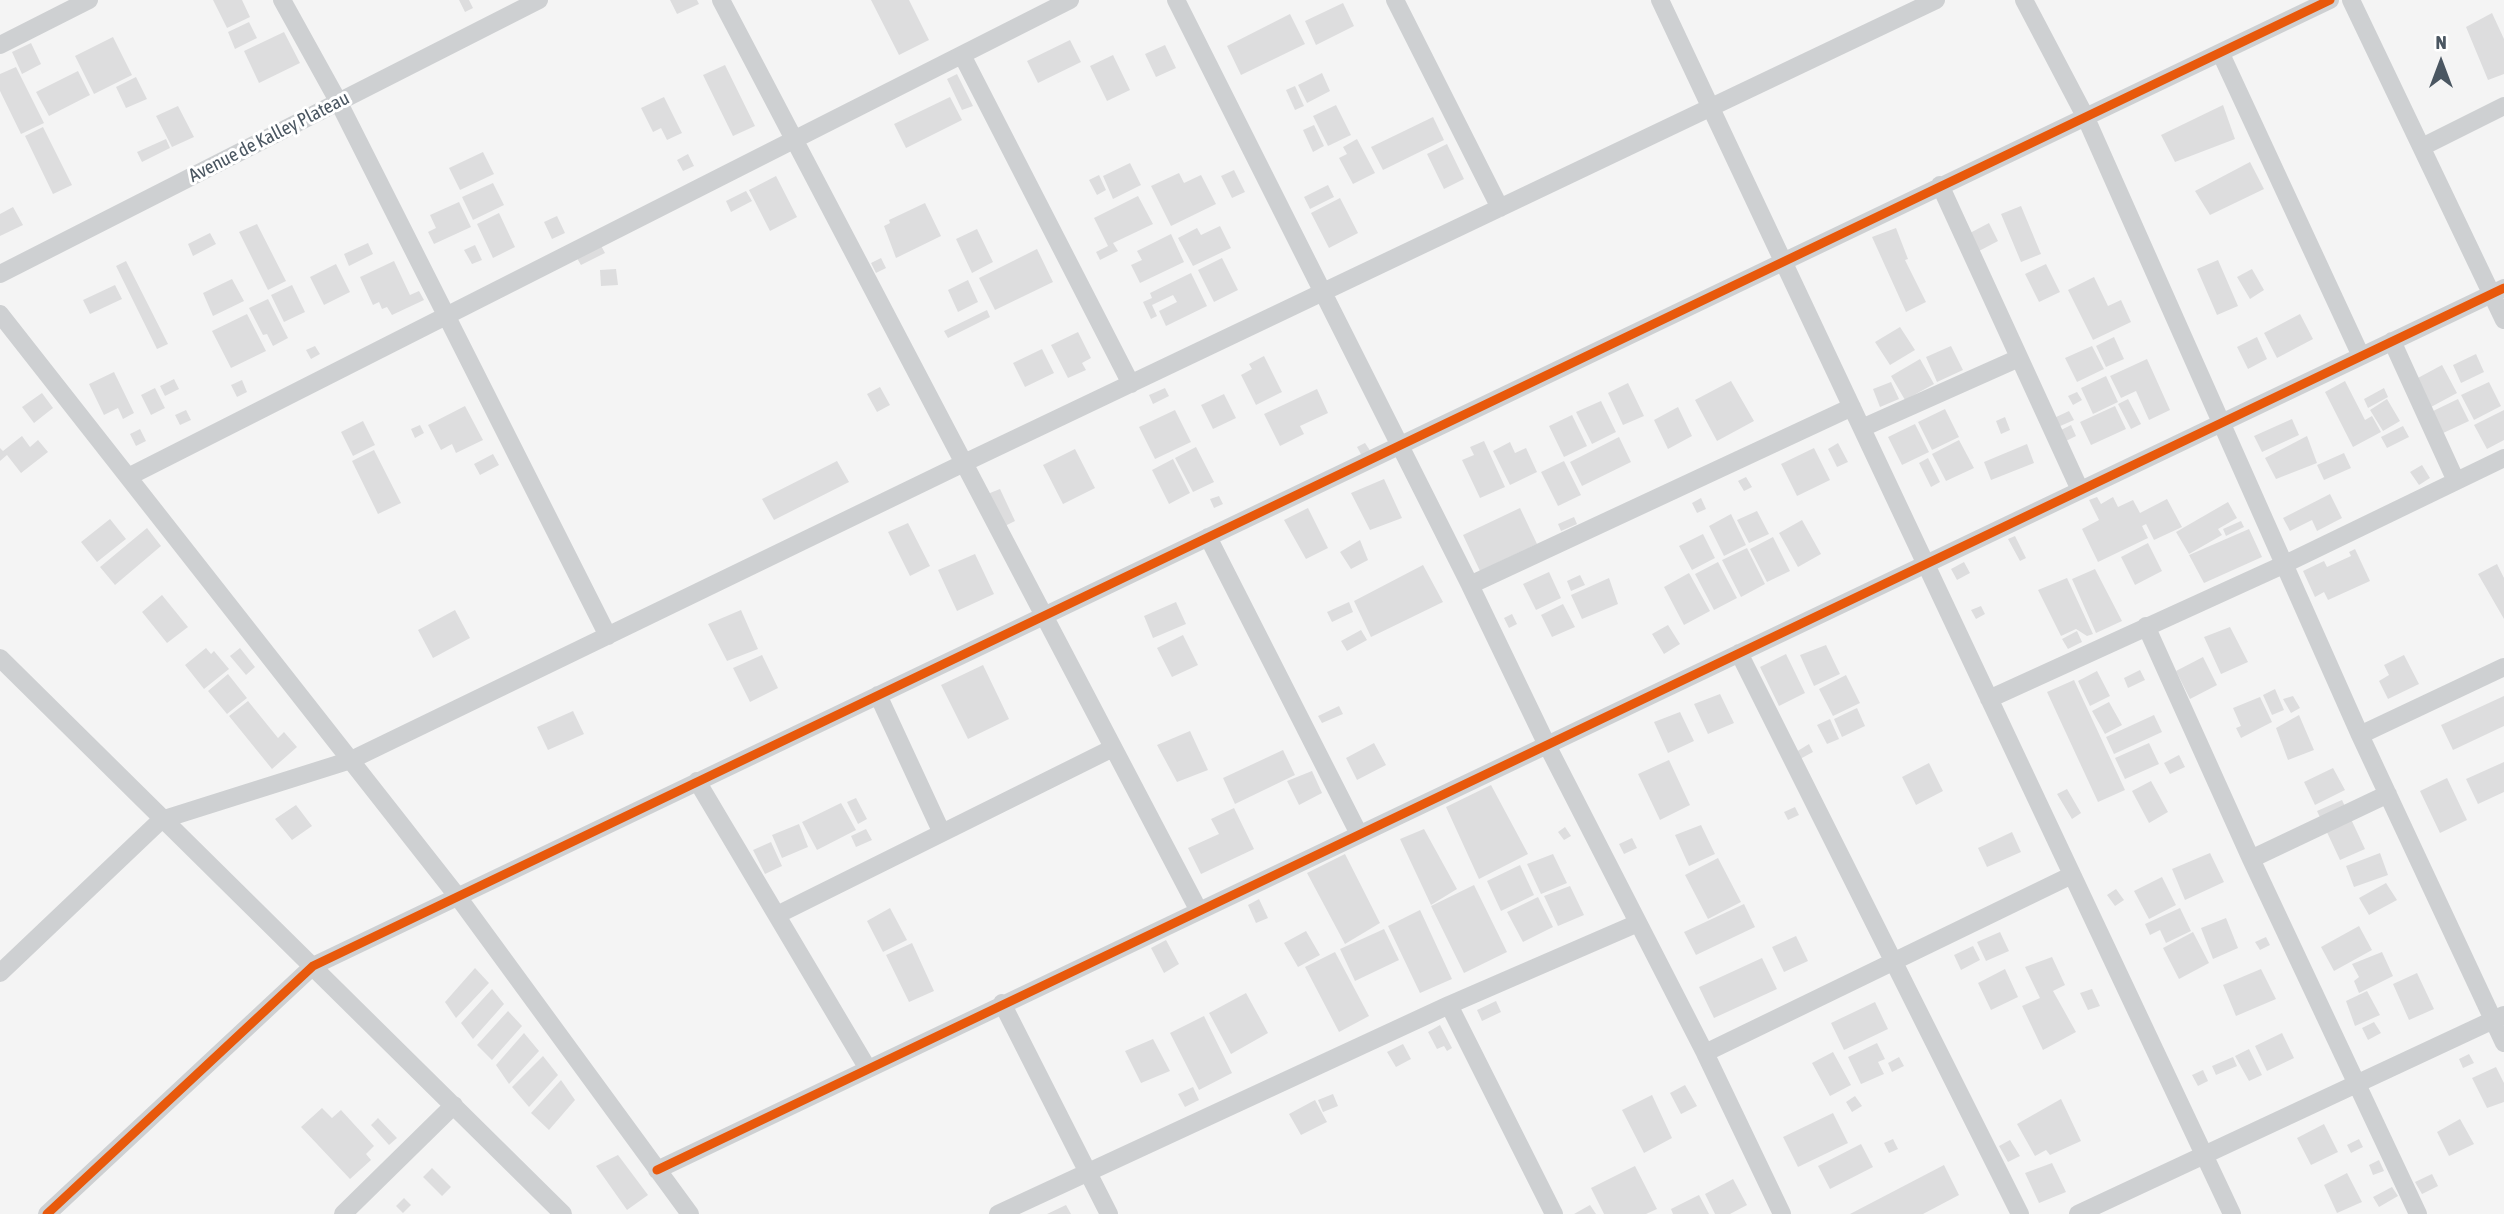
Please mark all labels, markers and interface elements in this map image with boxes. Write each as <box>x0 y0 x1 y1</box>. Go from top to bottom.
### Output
north arrow <box>2406 28 2476 98</box>
text: N <box>2435 31 2447 53</box>
street label: Avenue de Kalley Plateau <box>185 87 353 187</box>

